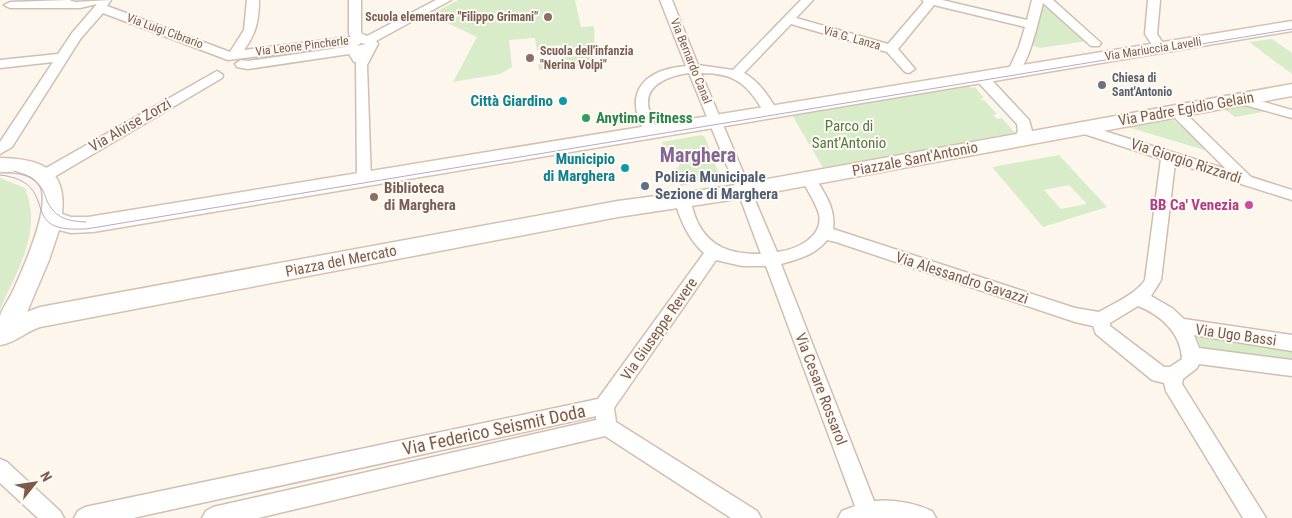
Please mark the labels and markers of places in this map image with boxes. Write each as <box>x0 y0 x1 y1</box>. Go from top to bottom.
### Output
place label: Scuola elementare "Filippo Grimani" <box>365 10 538 24</box>
marker: Scuola elementare "Filippo Grimani" <box>542 11 554 23</box>
place label: Scuola dell'infanzia "Nerina Volpi" <box>540 44 634 72</box>
marker: Scuola dell'infanzia "Nerina Volpi" <box>524 52 536 64</box>
place label: Chiesa di Sant'Antonio <box>1112 71 1172 99</box>
marker: Chiesa di Sant'Antonio <box>1096 79 1108 91</box>
place label: Città Giardino <box>470 92 553 110</box>
marker: Città Giardino <box>557 95 569 107</box>
place label: Anytime Fitness <box>596 109 693 127</box>
marker: Anytime Fitness <box>580 112 592 124</box>
place label: Municipio di Marghera <box>543 150 615 185</box>
marker: Municipio di Marghera <box>619 162 631 174</box>
place label: Polizia Municipale Sezione di Marghera <box>655 168 778 203</box>
place label: Biblioteca di Marghera <box>384 179 456 214</box>
marker: Polizia Municipale Sezione di Marghera <box>639 180 651 192</box>
marker: Biblioteca di Marghera <box>368 191 380 203</box>
place label: BB Ca' Venezia <box>1150 196 1239 214</box>
marker: BB Ca' Venezia <box>1243 199 1255 211</box>

